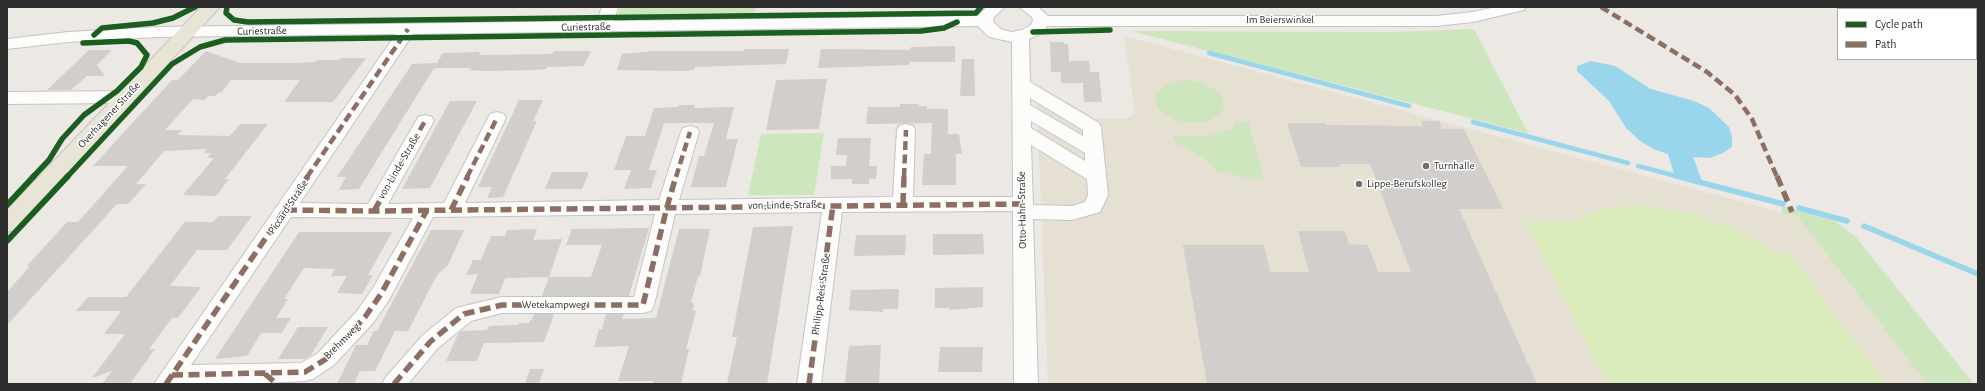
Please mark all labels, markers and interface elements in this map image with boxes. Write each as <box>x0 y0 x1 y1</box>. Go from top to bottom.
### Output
legend <box>1837 8 1977 60</box>
street label: Im Beierswinkel <box>1246 13 1314 27</box>
text: Cycle path <box>1875 18 1923 30</box>
street label: Curiestraße <box>561 20 611 34</box>
street label: Curiestraße <box>237 24 287 38</box>
text: Path <box>1875 38 1897 50</box>
street label: Overhagener Straße <box>75 79 143 151</box>
street label: von-Linde-Straße <box>375 131 423 201</box>
place label: Turnhalle <box>1434 159 1475 173</box>
marker: Turnhalle <box>1421 161 1431 171</box>
street label: Otto-Hahn-Straße <box>1015 171 1029 249</box>
street label: Piccard-Straße <box>265 177 311 237</box>
place label: Lippe-Berufskolleg <box>1367 177 1447 191</box>
marker: Lippe-Berufskolleg <box>1354 179 1364 189</box>
street label: von-Linde-Straße <box>748 198 822 212</box>
street label: Philipp-Reis-Straße <box>809 252 833 336</box>
street label: Wetekampweg <box>522 298 586 312</box>
street label: Brehmweg <box>321 320 363 362</box>

